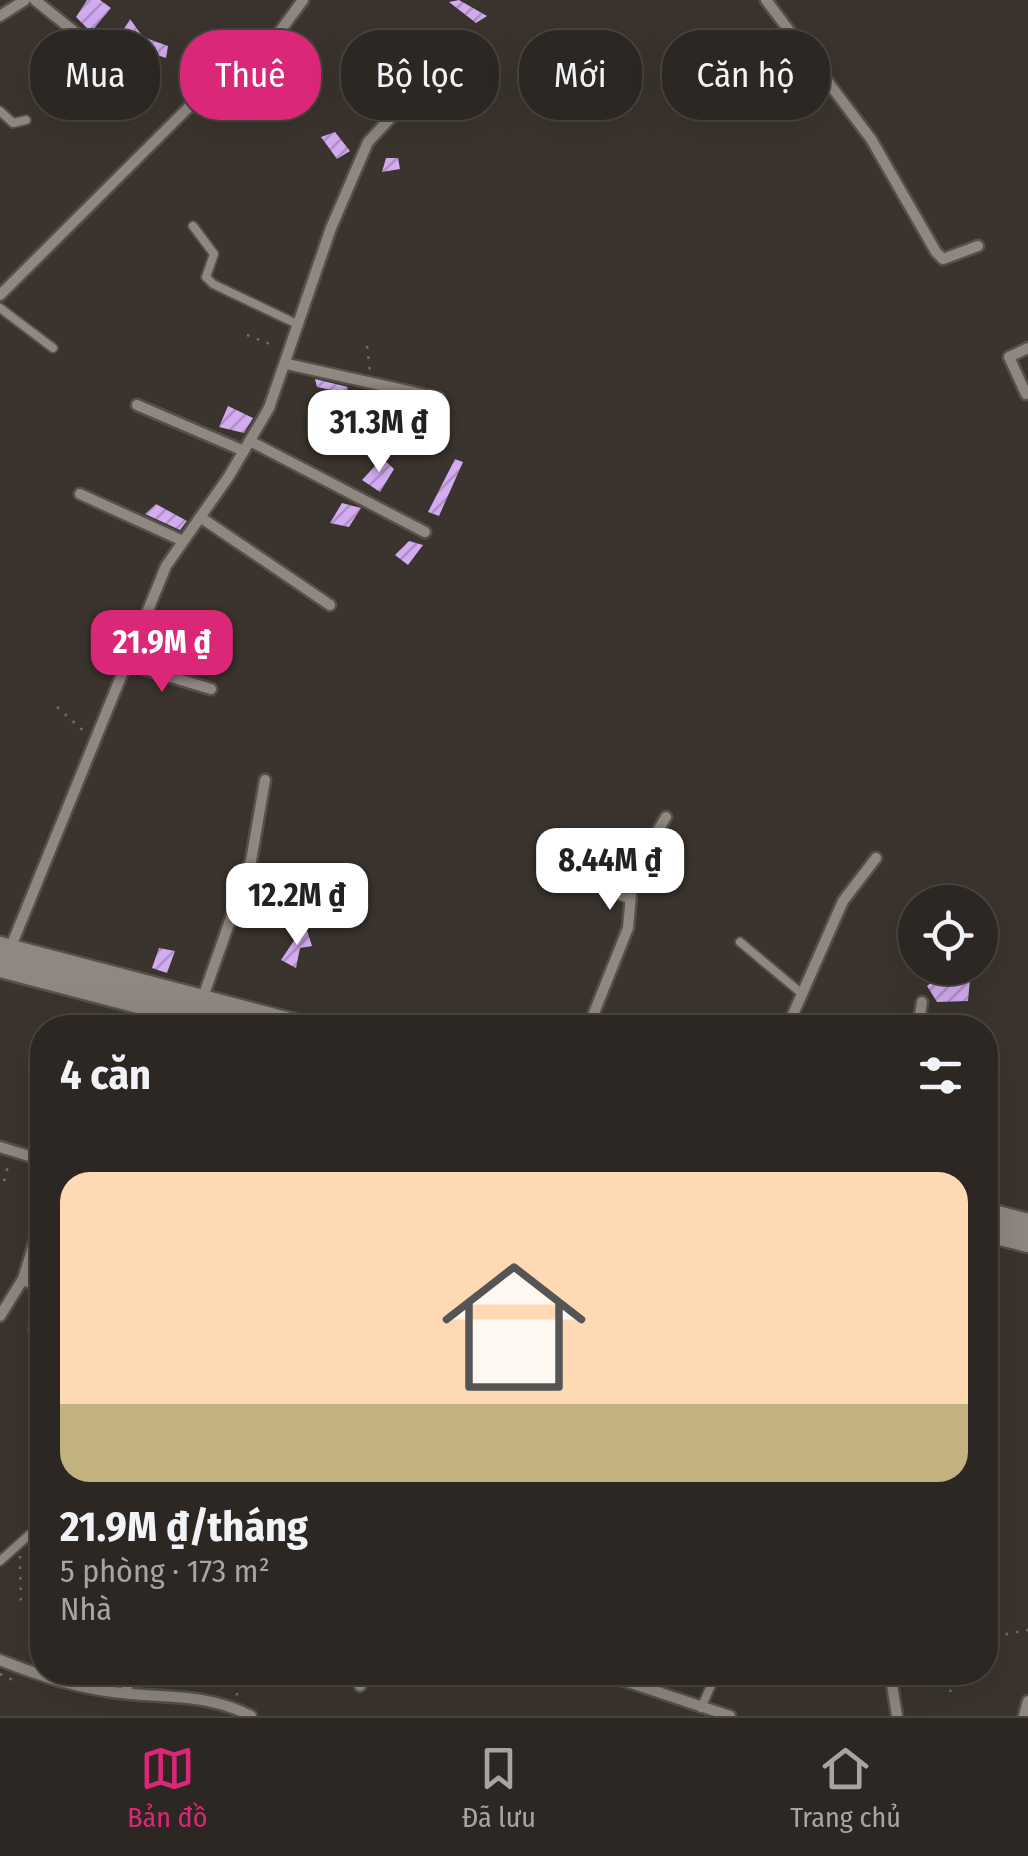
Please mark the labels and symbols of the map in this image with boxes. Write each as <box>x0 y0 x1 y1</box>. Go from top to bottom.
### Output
pin: 31.3M ₫ <box>287 390 471 475</box>
pin: 21.9M ₫ <box>70 610 254 695</box>
pin: 8.44M ₫ <box>518 828 702 913</box>
pin: 12.2M ₫ <box>205 863 389 948</box>

